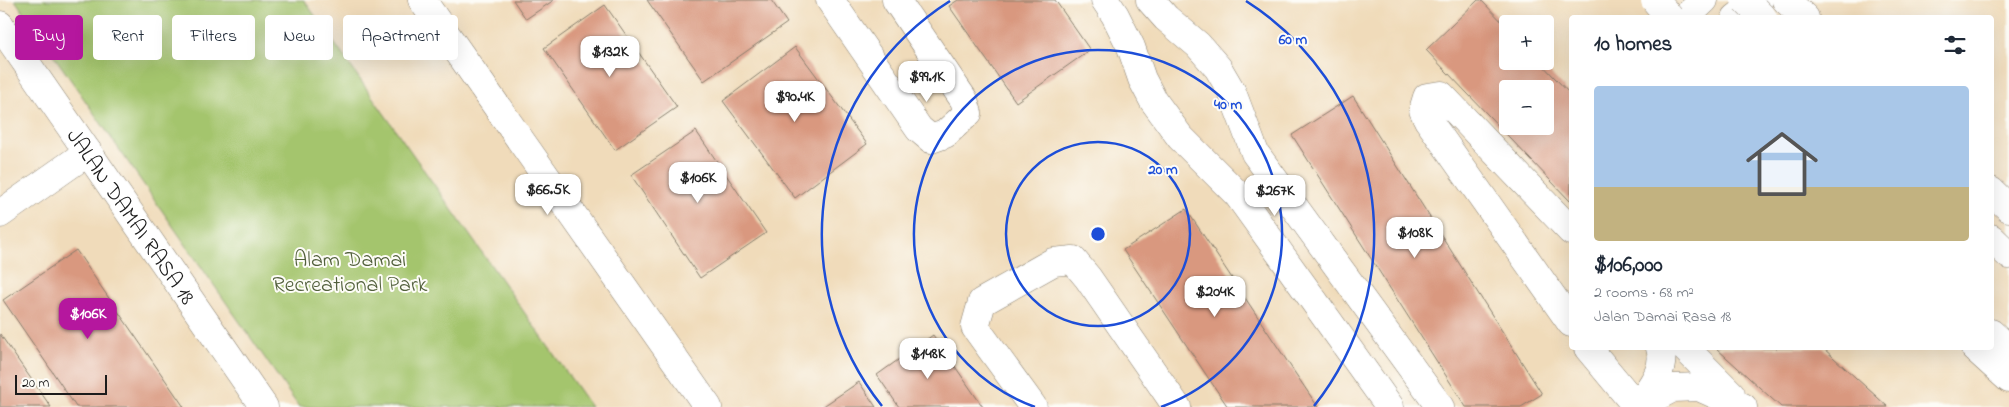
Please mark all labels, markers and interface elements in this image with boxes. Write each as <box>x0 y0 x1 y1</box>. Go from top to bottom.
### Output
chip: Buy <box>15 15 83 60</box>
chip: Rent <box>93 15 162 60</box>
chip: Filters <box>172 15 255 60</box>
chip: New <box>265 15 333 60</box>
chip: Apartment <box>343 15 458 60</box>
map controls <box>1499 15 1554 135</box>
button: + <box>1499 15 1554 70</box>
text: 60 m <box>1278 29 1308 51</box>
text: 10 homes <box>1594 30 1672 60</box>
icon: filters <box>1941 31 1969 59</box>
pin: $132K <box>575 36 645 78</box>
text: $132K <box>591 40 629 64</box>
pin: $99.1K <box>886 61 968 103</box>
text: $99.1K <box>909 65 945 89</box>
pin: $90.4K <box>754 80 836 123</box>
button: − <box>1499 80 1554 135</box>
text: $90.4K <box>775 85 815 109</box>
text: 40 m <box>1213 94 1242 116</box>
icon: home <box>1737 119 1827 209</box>
street label: JALAN DAMAI RASA 18 <box>57 123 202 312</box>
text: 20 m <box>1147 159 1178 181</box>
pin: $106K <box>663 162 733 204</box>
text: $106K <box>680 166 716 190</box>
pin: $66.5K <box>507 174 589 216</box>
pin: $267K <box>1240 174 1310 217</box>
text: $66.5K <box>526 178 570 202</box>
text: $267K <box>1255 179 1295 203</box>
pin: $108K <box>1380 216 1450 259</box>
text: $108K <box>1397 221 1433 245</box>
centre of rings <box>1089 225 1107 243</box>
park label: Alam Damai Recreational Park <box>273 245 428 302</box>
text: $106,000 <box>1594 251 1663 281</box>
pin: $204K <box>1180 276 1250 318</box>
text: $204K <box>1196 280 1234 304</box>
text: 2 rooms · 68 m² <box>1594 281 1694 305</box>
pin: $106K <box>53 298 123 340</box>
text: $106K <box>70 302 106 326</box>
text: Jalan Damai Rasa 18 <box>1594 305 1731 329</box>
pin: $148K <box>893 338 963 380</box>
text: $148K <box>910 342 946 366</box>
scale bar <box>15 372 108 395</box>
text: 20 m <box>22 373 49 394</box>

